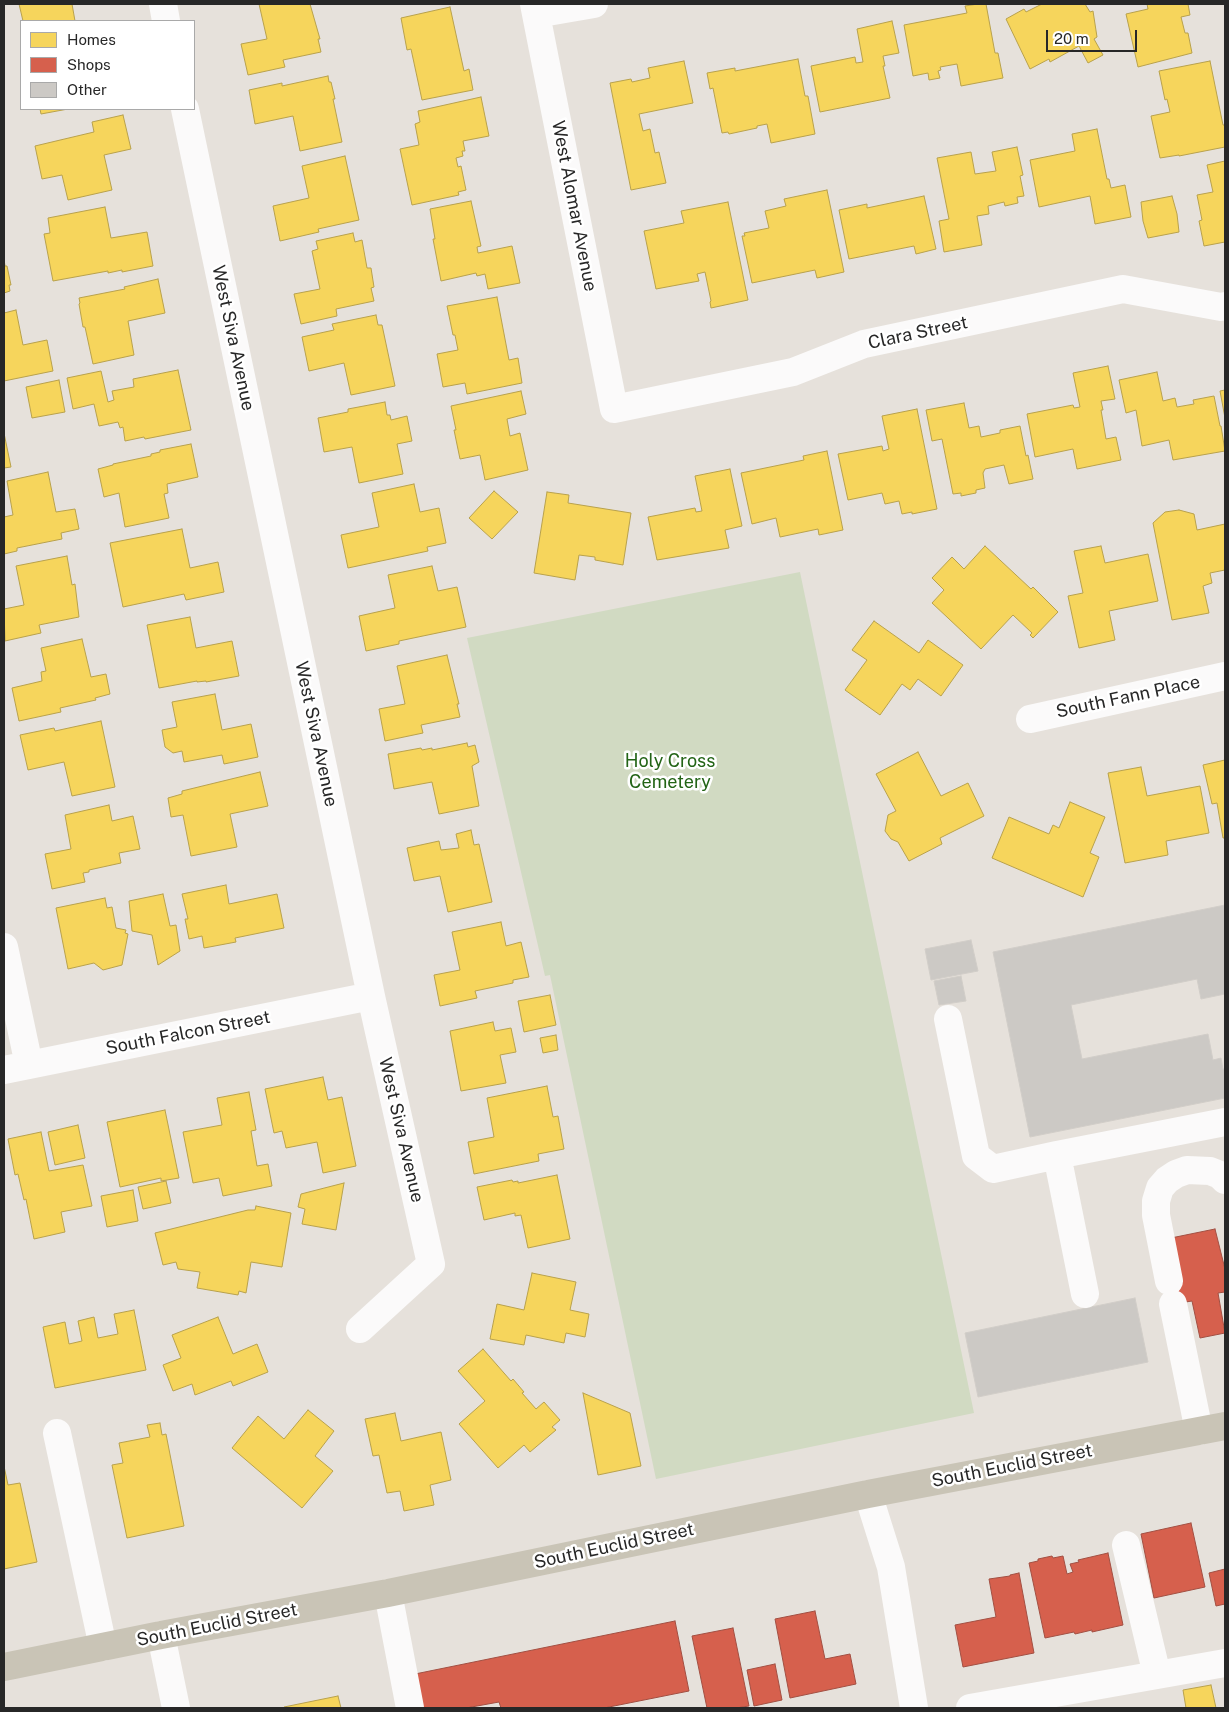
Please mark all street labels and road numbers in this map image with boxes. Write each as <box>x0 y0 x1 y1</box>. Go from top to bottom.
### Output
street label: West Alomar Avenue <box>547 119 601 293</box>
street label: West Siva Avenue <box>207 263 259 413</box>
street label: Clara Street <box>866 312 970 354</box>
street label: West Siva Avenue <box>290 659 342 809</box>
street label: South Fann Place <box>1054 671 1202 723</box>
street label: South Falcon Street <box>104 1006 272 1060</box>
street label: West Siva Avenue <box>374 1055 428 1205</box>
street label: South Euclid Street <box>930 1440 1094 1492</box>
street label: South Euclid Street <box>532 1518 696 1574</box>
street label: South Euclid Street <box>135 1599 299 1651</box>

